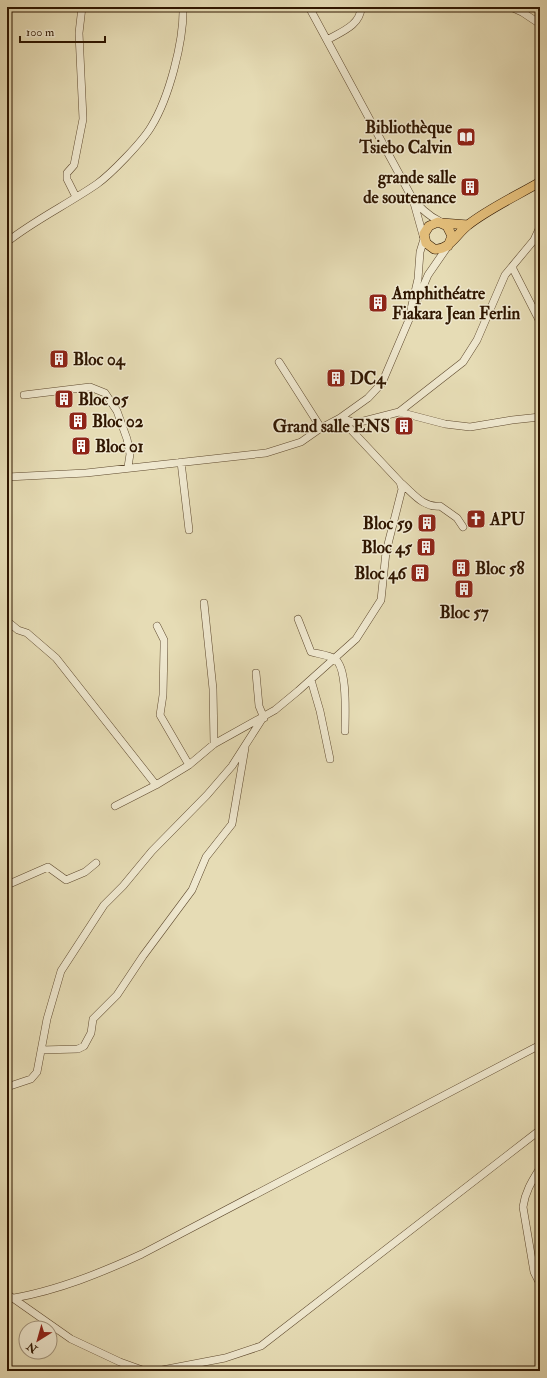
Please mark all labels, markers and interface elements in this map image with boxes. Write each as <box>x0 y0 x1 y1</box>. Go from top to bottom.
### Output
scale bar <box>20 18 105 44</box>
text: 100 m <box>26 25 55 40</box>
place label: Bibliothèque Tsiebo Calvin <box>358 117 453 158</box>
library icon: Bibliothèque Tsiebo Calvin <box>455 126 477 148</box>
place label: grande salle de soutenance <box>363 167 457 208</box>
building icon: grande salle de soutenance <box>459 176 481 198</box>
place label: Amphithéatre Fiakara Jean Ferlin <box>391 283 520 325</box>
building icon: Amphithéatre Fiakara Jean Ferlin <box>367 292 389 314</box>
building icon: Bloc 04 <box>48 348 70 370</box>
place label: Bloc 04 <box>73 349 127 370</box>
building icon: DC4 <box>325 367 347 389</box>
place label: DC4 <box>350 368 387 389</box>
building icon: Bloc 05 <box>53 388 75 410</box>
place label: Bloc 05 <box>78 389 129 410</box>
building icon: Bloc 02 <box>67 410 89 432</box>
place label: Bloc 02 <box>92 411 144 432</box>
building icon: Grand salle ENS <box>393 415 415 437</box>
place label: Grand salle ENS <box>273 416 390 437</box>
building icon: Bloc 01 <box>70 435 92 457</box>
place label: Bloc 01 <box>95 436 144 457</box>
church icon: APU <box>465 508 487 530</box>
place label: APU <box>489 509 526 530</box>
building icon: Bloc 59 <box>416 512 438 534</box>
place label: Bloc 59 <box>363 513 413 534</box>
building icon: Bloc 45 <box>415 536 437 558</box>
place label: Bloc 45 <box>361 537 413 558</box>
building icon: Bloc 58 <box>450 557 472 579</box>
place label: Bloc 58 <box>475 558 524 579</box>
building icon: Bloc 46 <box>409 562 431 584</box>
place label: Bloc 46 <box>354 563 407 584</box>
building icon: Bloc 57 <box>453 578 475 600</box>
place label: Bloc 57 <box>439 602 489 623</box>
north arrow <box>18 1320 58 1360</box>
text: N <box>24 1339 41 1356</box>

